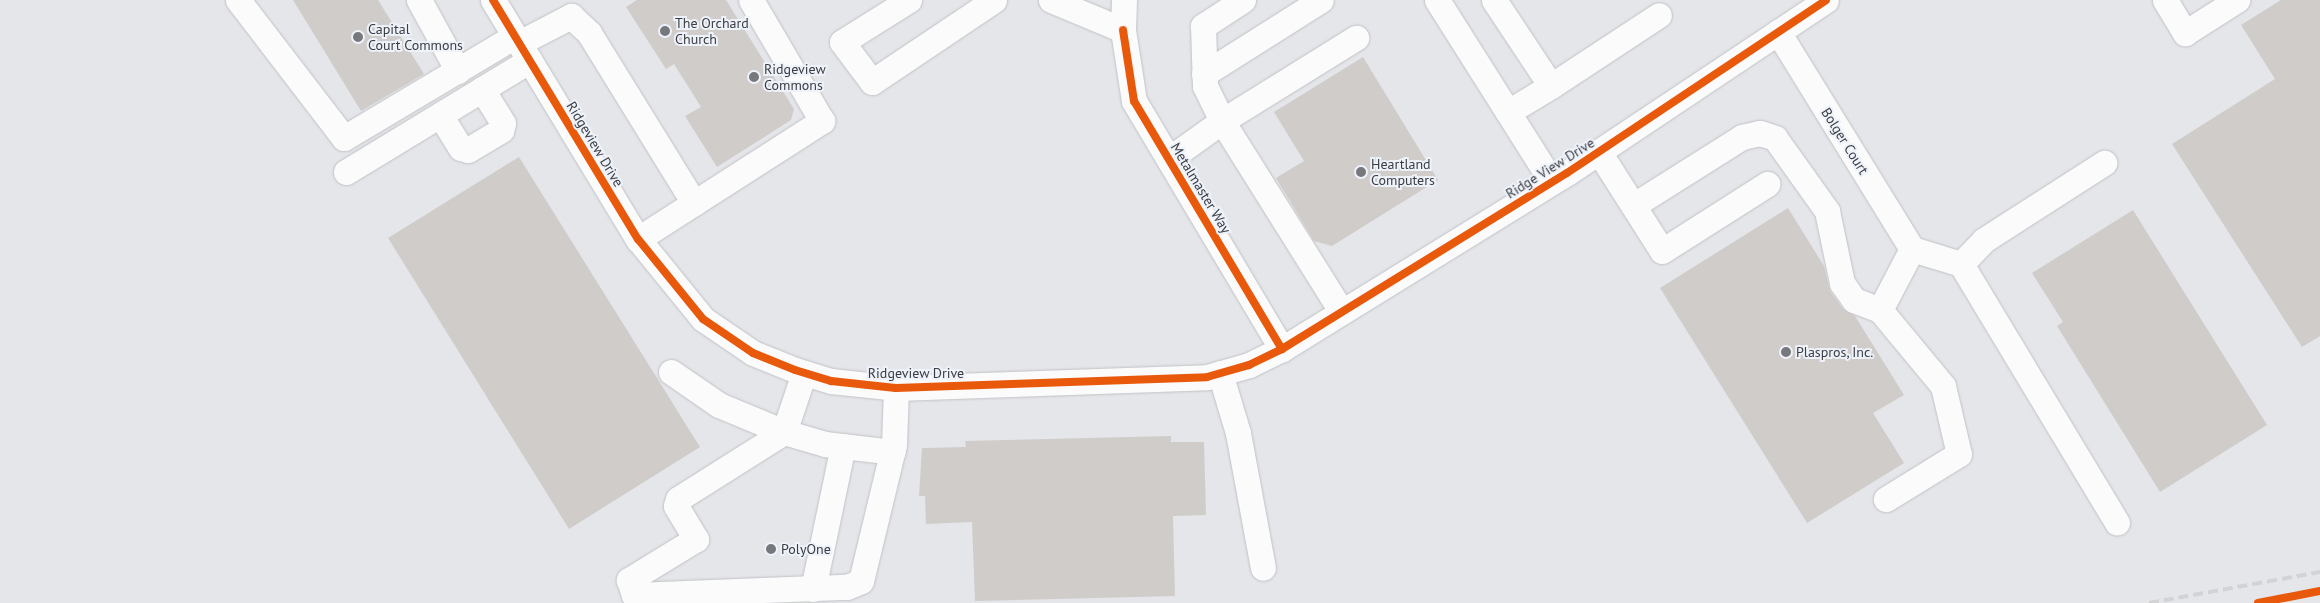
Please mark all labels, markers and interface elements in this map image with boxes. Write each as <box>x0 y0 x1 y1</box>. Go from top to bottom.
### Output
place label: The Orchard Church <box>675 15 749 48</box>
place label: Capital Court Commons <box>368 21 463 54</box>
marker: The Orchard Church <box>659 25 671 37</box>
marker: Capital Court Commons <box>352 31 364 43</box>
place label: Ridgeview Commons <box>764 61 826 94</box>
marker: Ridgeview Commons <box>748 71 760 83</box>
street label: Ridgeview Drive <box>563 98 627 190</box>
street label: Bolger Court <box>1818 105 1872 177</box>
street label: Ridge View Drive <box>1502 134 1598 202</box>
street label: Metalmaster Way <box>1167 140 1235 236</box>
place label: Heartland Computers <box>1371 156 1435 188</box>
marker: Heartland Computers <box>1355 166 1367 178</box>
place label: Plaspros, Inc. <box>1796 344 1874 360</box>
marker: Plaspros, Inc. <box>1780 346 1792 358</box>
street label: Ridgeview Drive <box>868 365 964 381</box>
place label: PolyOne <box>781 541 831 557</box>
marker: PolyOne <box>765 543 777 555</box>

